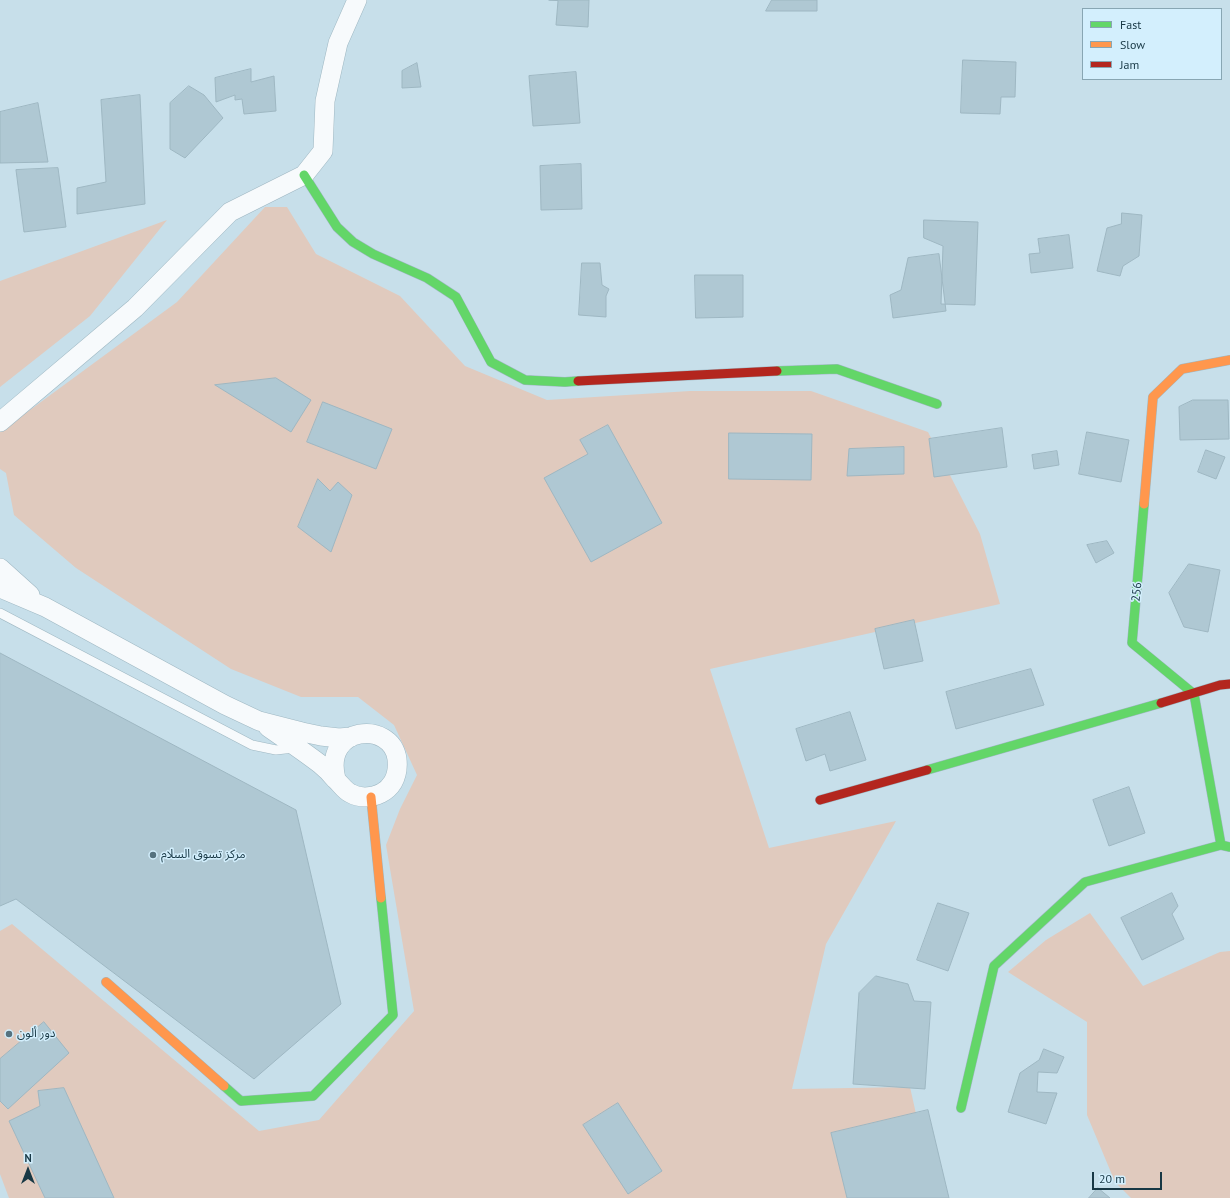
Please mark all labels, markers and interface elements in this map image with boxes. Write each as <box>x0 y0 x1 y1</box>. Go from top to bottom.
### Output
legend <box>1082 8 1222 80</box>
text: Fast <box>1120 17 1141 32</box>
text: Slow <box>1120 37 1145 52</box>
text: Jam <box>1120 57 1139 72</box>
street label: 256 <box>1129 582 1145 602</box>
place label: مركز تسوق السلام <box>161 848 246 862</box>
marker: مركز تسوق السلام <box>148 850 158 860</box>
place label: دور ألون <box>17 1027 56 1041</box>
marker: دور ألون <box>4 1029 14 1039</box>
north arrow <box>8 1150 48 1190</box>
text: N <box>24 1151 32 1165</box>
scale bar <box>1094 1164 1164 1190</box>
text: 20 m <box>1099 1171 1125 1186</box>

